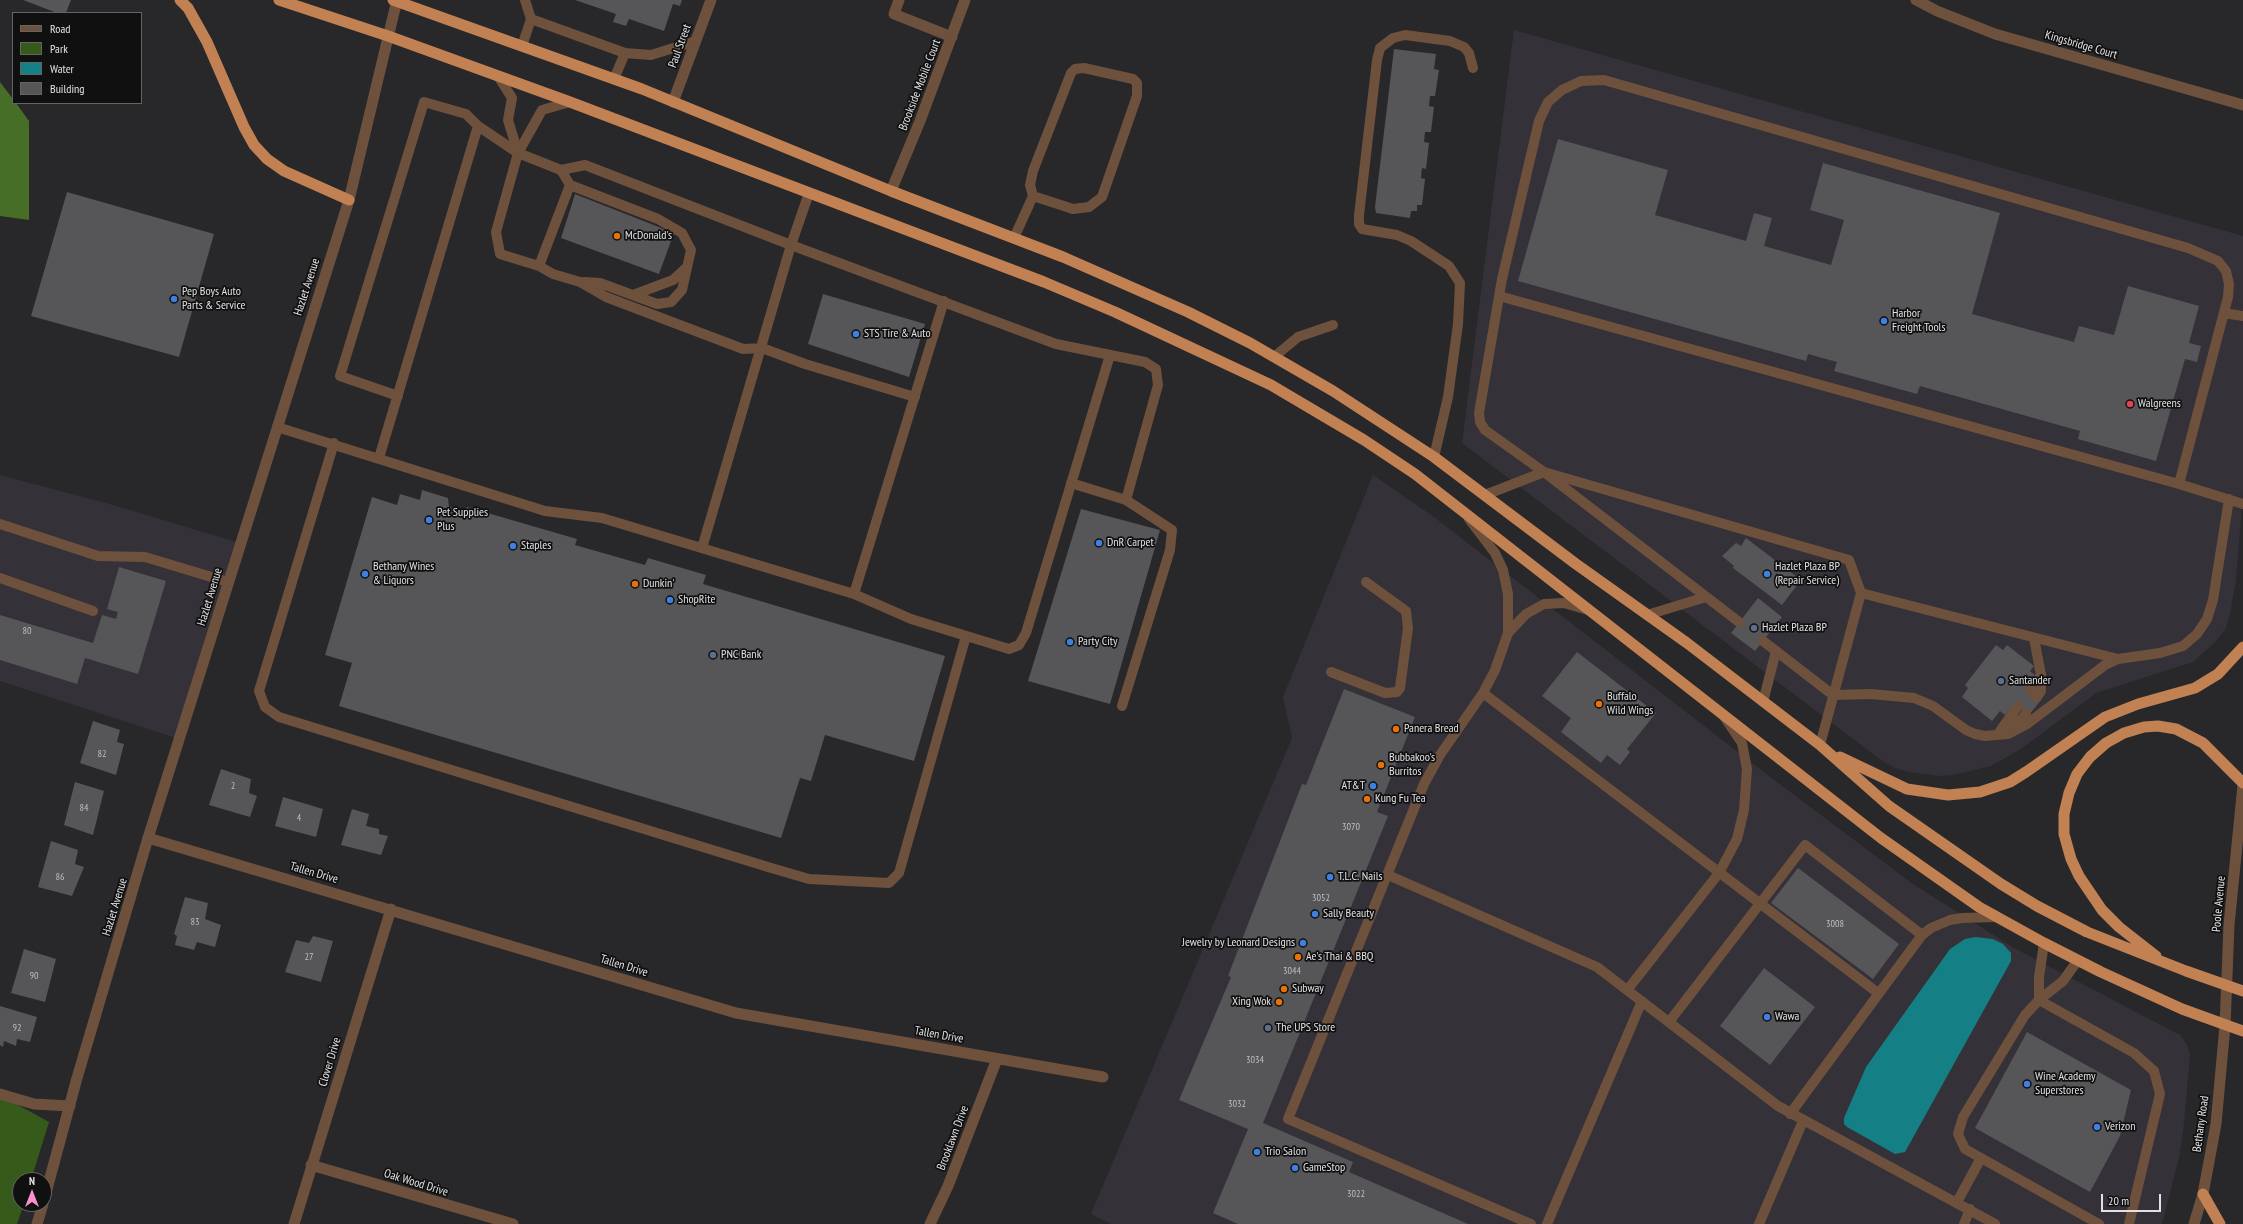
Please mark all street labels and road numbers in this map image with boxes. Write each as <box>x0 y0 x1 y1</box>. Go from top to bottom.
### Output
street label: Paul Street <box>665 22 695 70</box>
street label: Kingsbridge Court <box>2043 28 2119 62</box>
street label: Brookside Mobile Court <box>896 37 944 133</box>
street label: Hazlet Avenue <box>291 256 323 318</box>
street label: Hazlet Avenue <box>194 566 226 628</box>
street label: Tallen Drive <box>288 859 340 887</box>
street label: Poole Avenue <box>2209 875 2229 933</box>
street label: Hazlet Avenue <box>99 876 131 938</box>
street label: Tallen Drive <box>598 952 650 980</box>
street label: Tallen Drive <box>913 1024 965 1046</box>
street label: Clover Drive <box>316 1036 344 1088</box>
street label: Bethany Road <box>2190 1095 2212 1153</box>
street label: Brooklawn Drive <box>934 1104 972 1172</box>
street label: Oak Wood Drive <box>382 1166 450 1200</box>

